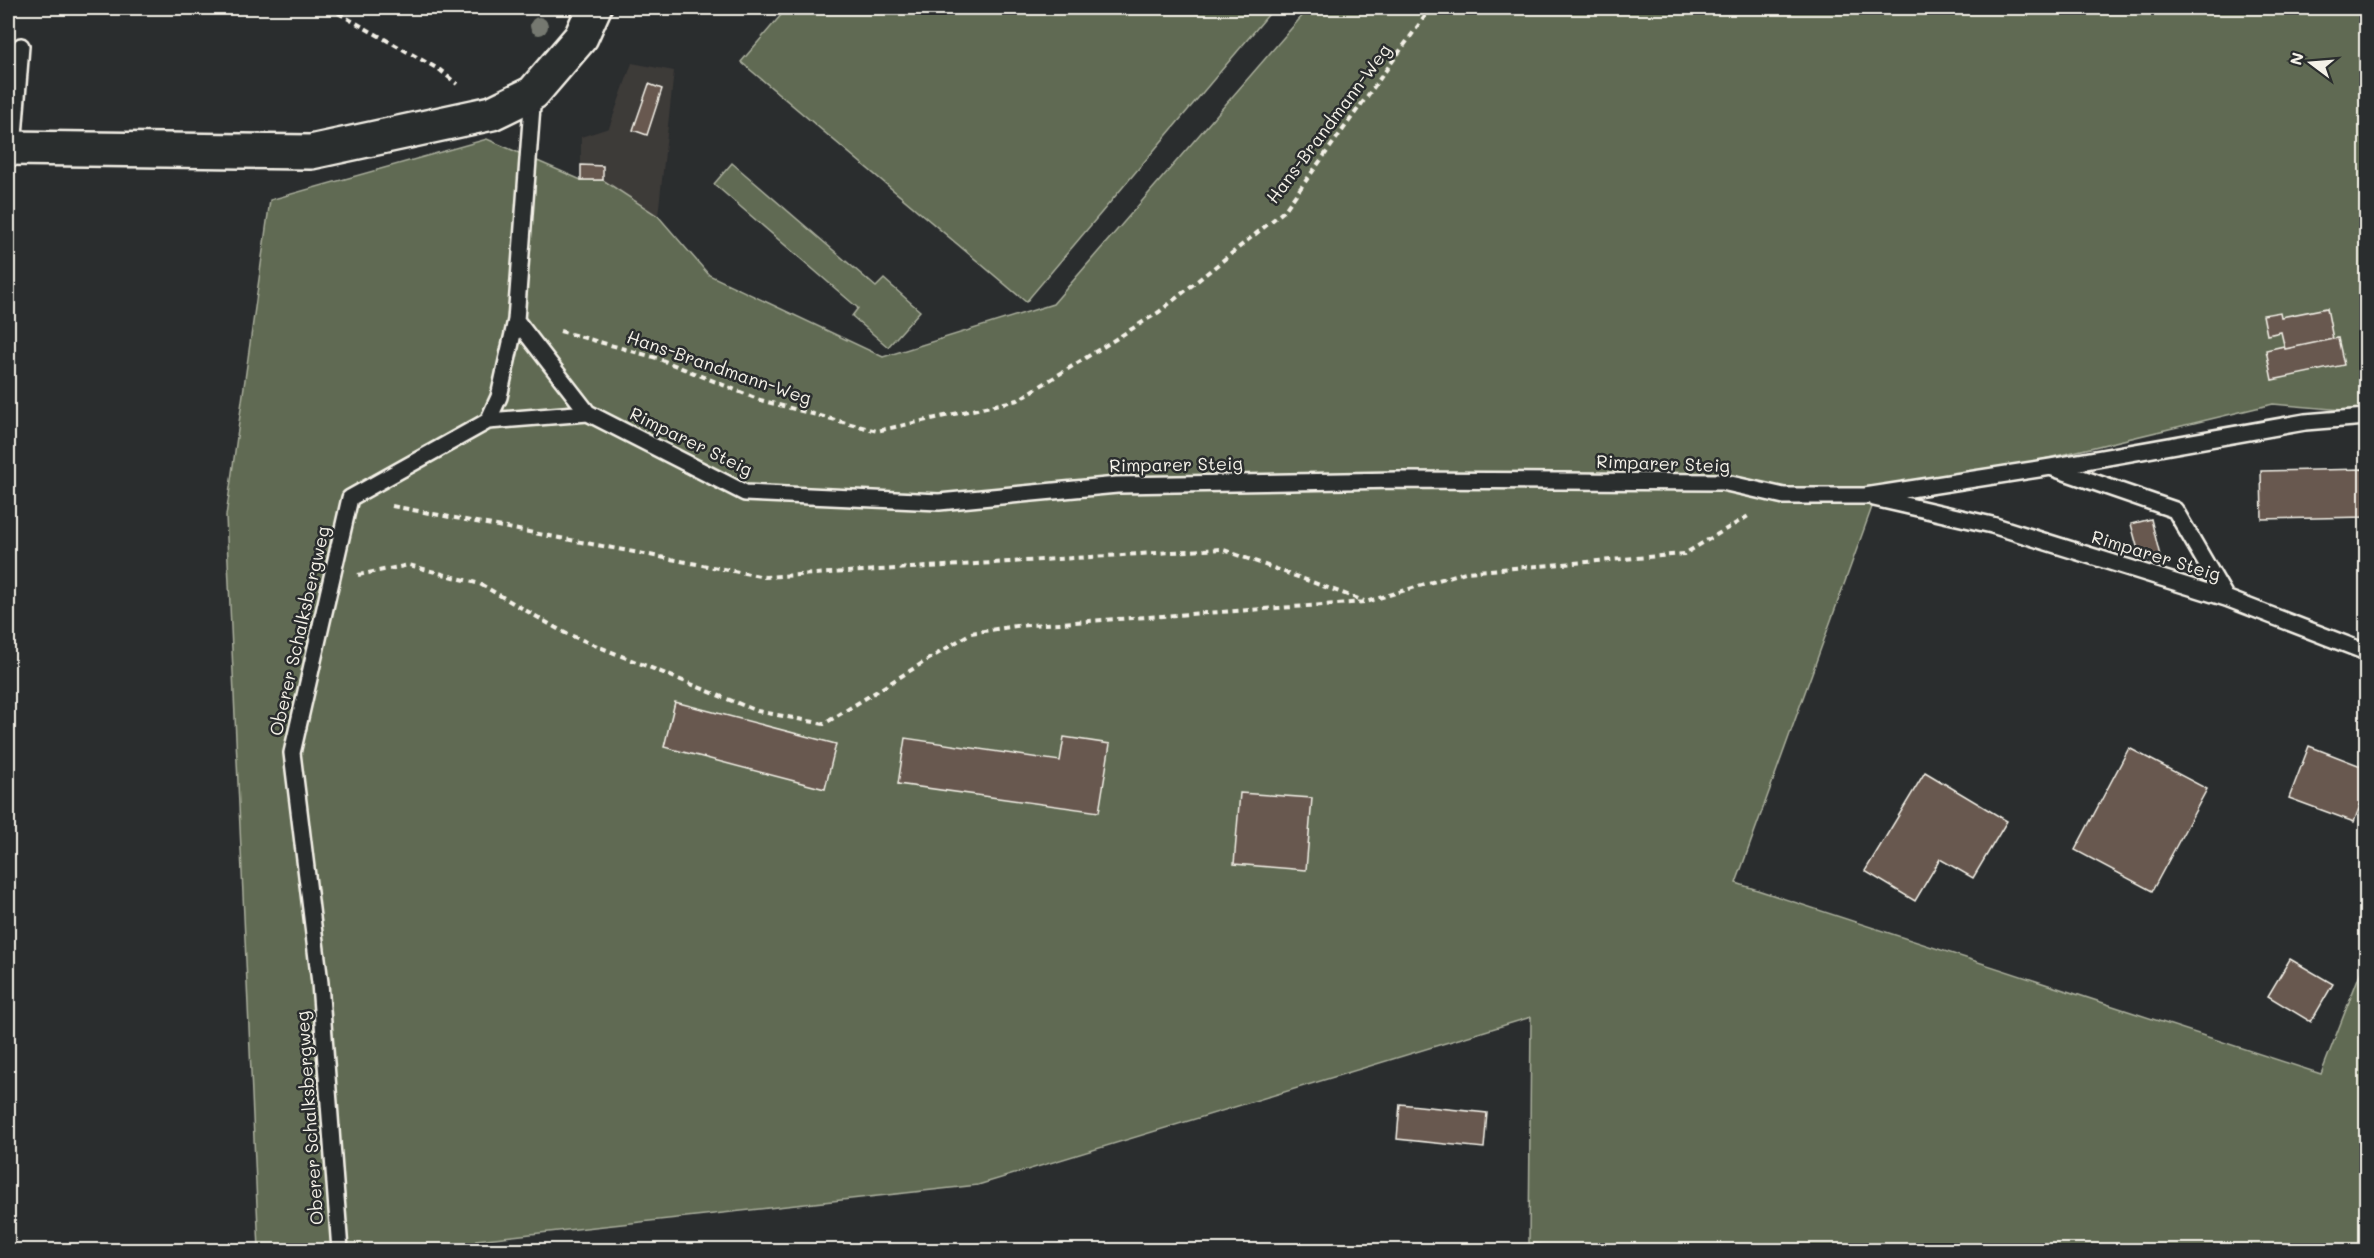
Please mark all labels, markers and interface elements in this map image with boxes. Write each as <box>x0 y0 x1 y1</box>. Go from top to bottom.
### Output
north arrow <box>2281 33 2341 93</box>
street label: Hans-Brandmann-Weg <box>1260 39 1396 208</box>
text: N <box>2284 50 2308 67</box>
street label: Hans-Brandmann-Weg <box>624 324 815 410</box>
street label: Rimparer Steig <box>626 401 757 481</box>
street label: Rimparer Steig <box>1596 449 1730 477</box>
street label: Rimparer Steig <box>1109 451 1243 477</box>
street label: Oberer Schalksbergweg <box>263 524 335 738</box>
street label: Rimparer Steig <box>2089 524 2224 586</box>
street label: Oberer Schalksbergweg <box>290 1010 328 1226</box>

